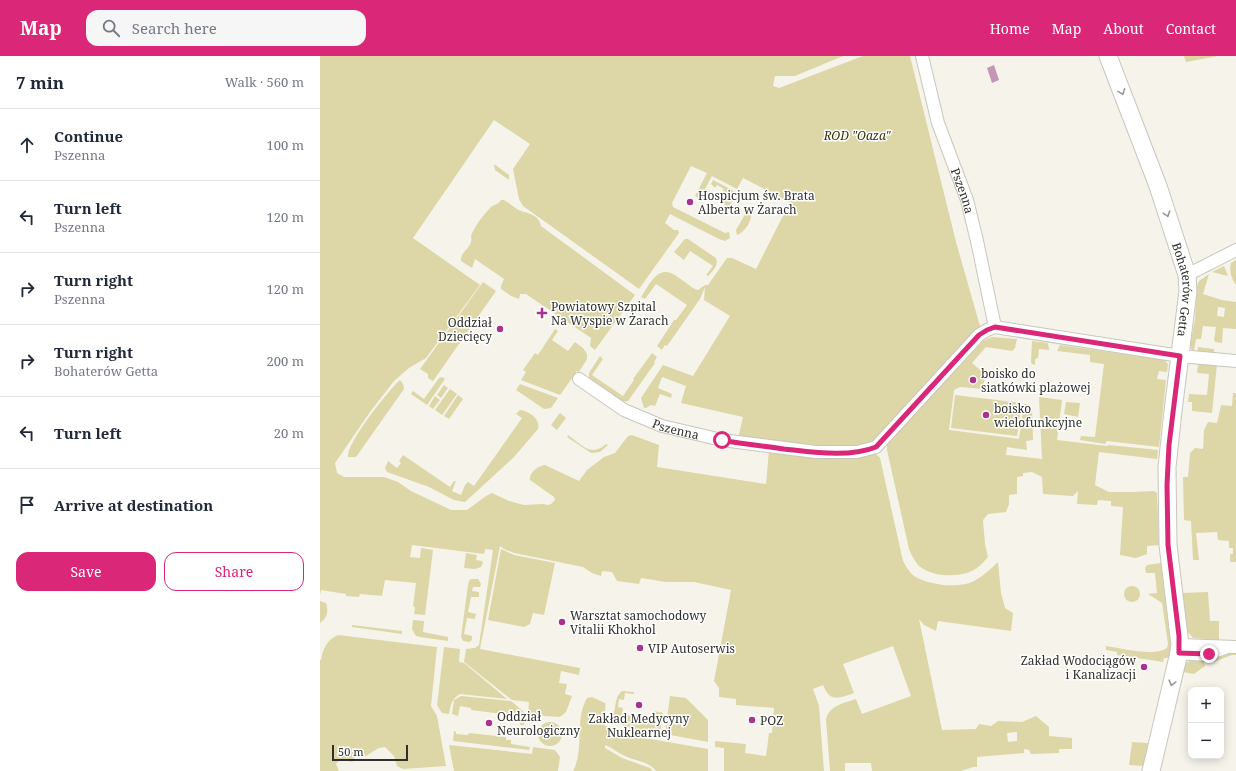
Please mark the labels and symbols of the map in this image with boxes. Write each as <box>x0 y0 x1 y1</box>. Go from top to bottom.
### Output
one-way arrow <box>1117 89 1126 96</box>
park label: ROD "Oaza" <box>823 127 891 144</box>
street label: Pszenna <box>947 165 979 215</box>
place label: Hospicjum św. Brata Alberta w Żarach <box>698 187 815 218</box>
marker: Hospicjum św. Brata Alberta w Żarach <box>685 197 695 207</box>
one-way arrow <box>1162 211 1171 218</box>
street label: Bohaterów Getta <box>1168 240 1197 338</box>
place label: Powiatowy Szpital Na Wyspie w Żarach <box>551 298 669 329</box>
marker: Powiatowy Szpital Na Wyspie w Żarach <box>536 307 548 319</box>
place label: Oddział Dziecięcy <box>438 314 492 345</box>
marker: Oddział Dziecięcy <box>495 324 505 334</box>
place label: boisko do siatkówki plażowej <box>981 365 1091 396</box>
marker: boisko do siatkówki plażowej <box>968 375 978 385</box>
place label: boisko wielofunkcyjne <box>994 400 1082 431</box>
marker: boisko wielofunkcyjne <box>981 410 991 420</box>
street label: Pszenna <box>650 414 701 443</box>
route start <box>713 431 731 449</box>
place label: Warsztat samochodowy Vitalii Khokhol <box>570 607 707 638</box>
marker: Warsztat samochodowy Vitalii Khokhol <box>557 617 567 627</box>
place label: VIP Autoserwis <box>648 640 735 657</box>
marker: VIP Autoserwis <box>635 643 645 653</box>
route end <box>1200 645 1218 663</box>
place label: Zakład Wodociągów i Kanalizacji <box>1021 652 1137 683</box>
marker: Zakład Wodociągów i Kanalizacji <box>1139 662 1149 672</box>
one-way arrow <box>1168 680 1177 687</box>
marker: Zakład Medycyny Nuklearnej <box>634 700 644 710</box>
place label: Oddział Neurologiczny <box>497 708 580 739</box>
place label: Zakład Medycyny Nuklearnej <box>589 710 690 741</box>
place label: POZ <box>760 712 783 729</box>
marker: POZ <box>747 715 757 725</box>
marker: Oddział Neurologiczny <box>484 718 494 728</box>
scale bar <box>332 743 408 762</box>

